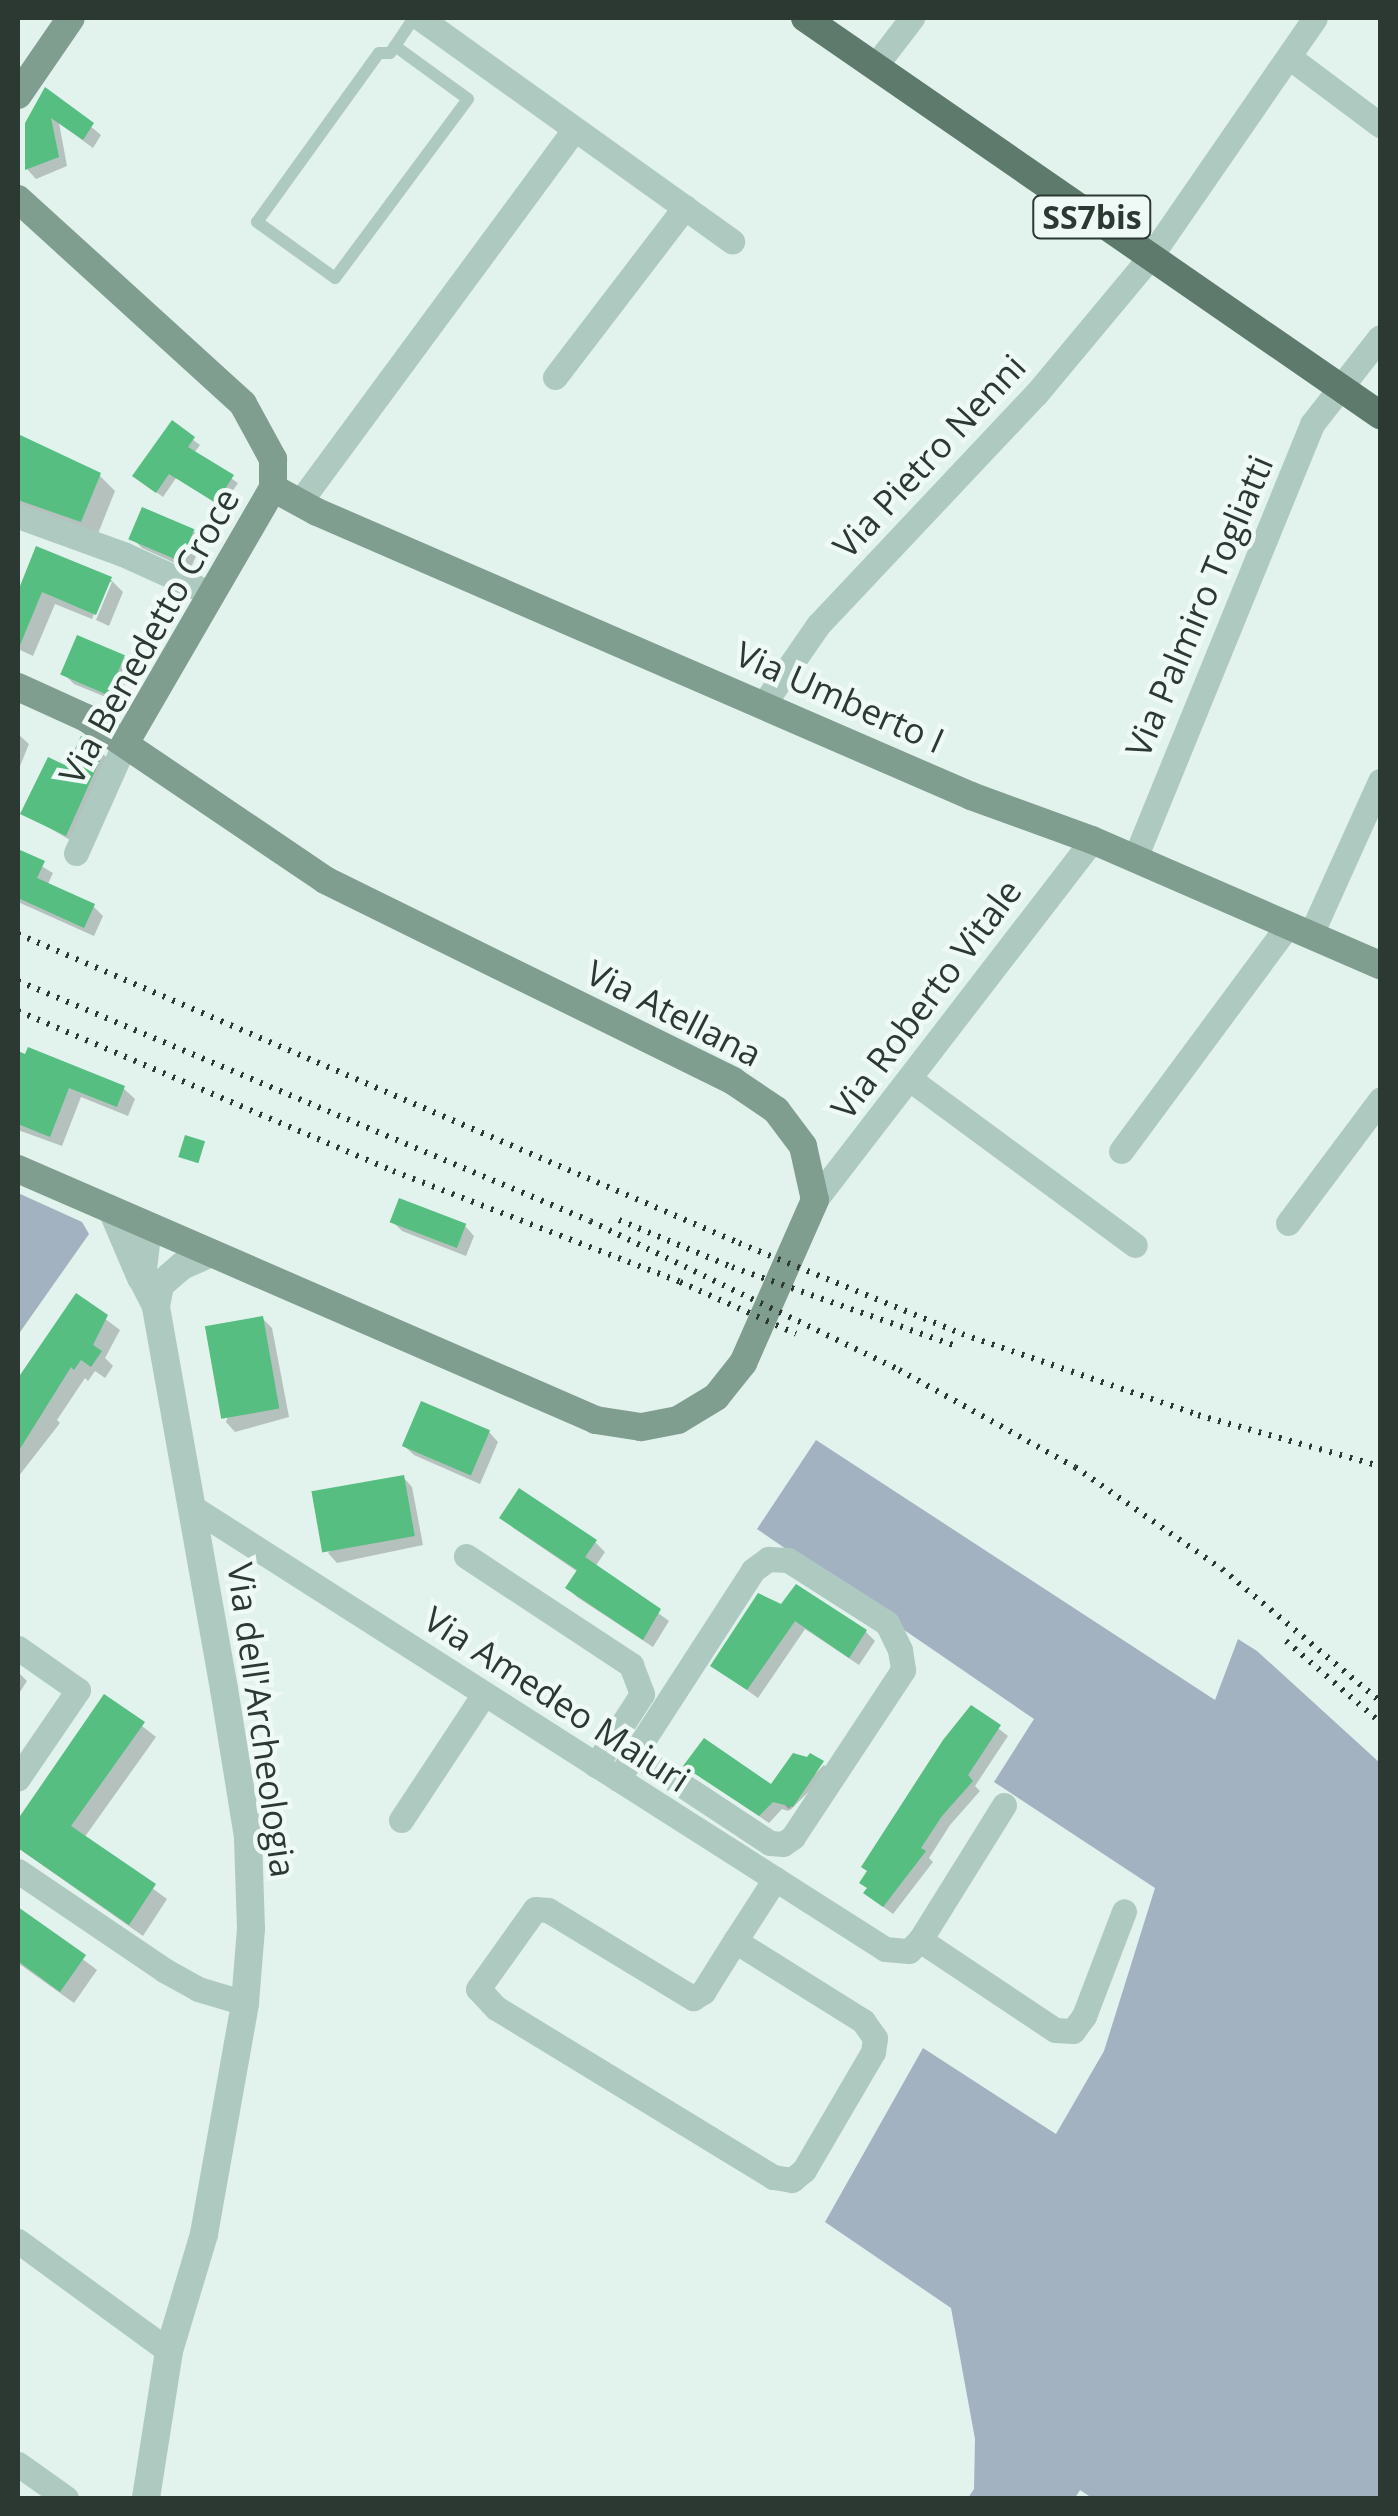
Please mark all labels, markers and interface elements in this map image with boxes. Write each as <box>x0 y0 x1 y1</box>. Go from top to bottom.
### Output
road number: SS7bis <box>1032 190 1152 244</box>
street label: Via Pietro Nenni <box>824 346 1034 566</box>
street label: Via Palmiro Togliatti <box>1116 449 1282 763</box>
street label: Via Benedetto Croce <box>50 481 248 791</box>
street label: Via Umberto I <box>729 632 951 762</box>
street label: Via Roberto Vitale <box>822 871 1030 1127</box>
street label: Via Atellana <box>580 951 768 1075</box>
street label: Via dell'Archeologia <box>219 1560 305 1880</box>
street label: Via Amedeo Maiuri <box>416 1598 698 1800</box>

